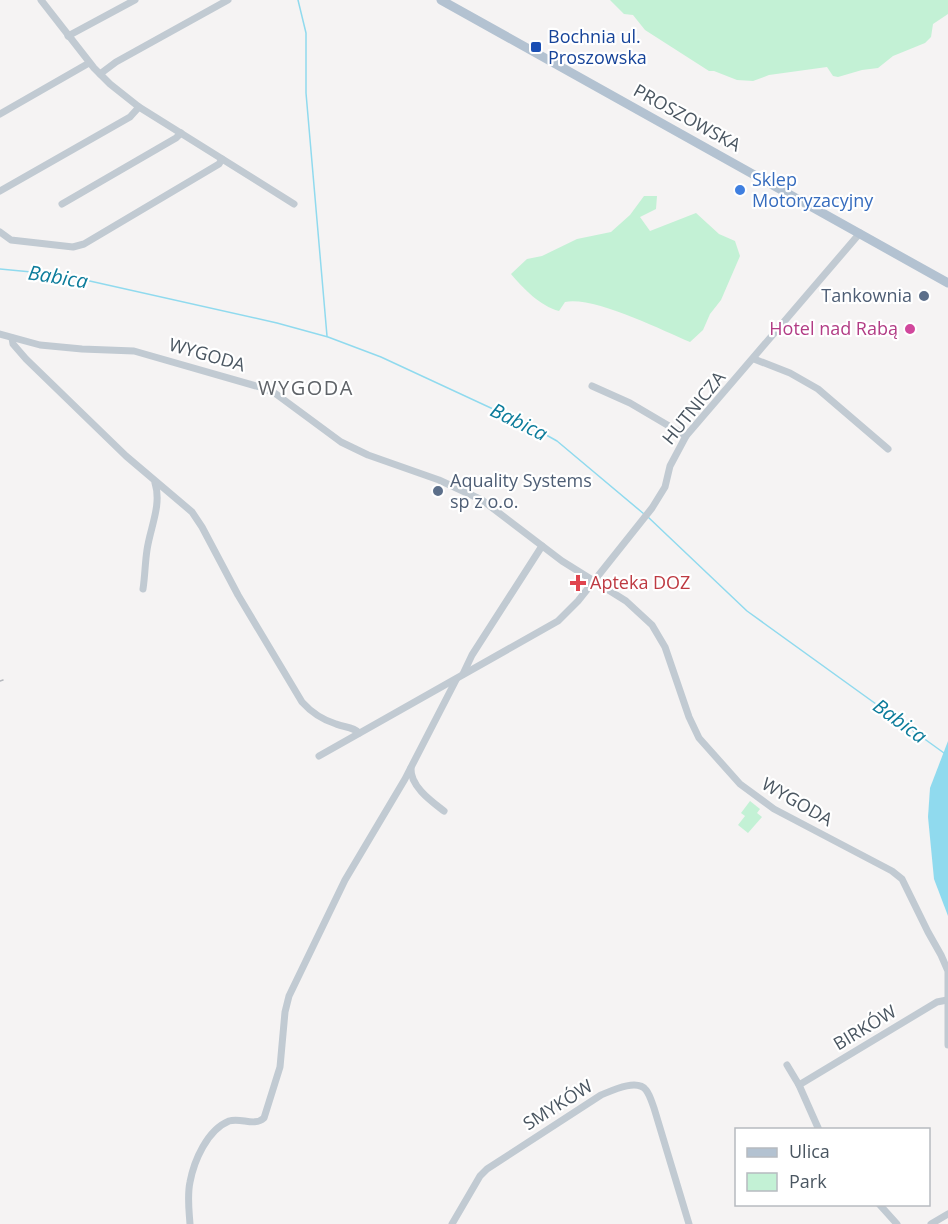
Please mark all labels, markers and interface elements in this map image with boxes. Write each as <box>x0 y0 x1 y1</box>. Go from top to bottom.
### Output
place label: Bochnia ul. Proszowska <box>548 24 647 69</box>
marker: Bochnia ul. Proszowska <box>529 40 543 54</box>
street label: PROSZOWSKA <box>630 78 746 157</box>
place label: Sklep Motoryzacyjny <box>752 167 874 212</box>
marker: Sklep Motoryzacyjny <box>733 183 747 197</box>
water label: Babica <box>26 258 90 295</box>
place label: Tankownia <box>821 283 912 307</box>
marker: Tankownia <box>917 289 931 303</box>
place label: Hotel nad Rabą <box>769 316 898 340</box>
marker: Hotel nad Rabą <box>903 322 917 336</box>
street label: WYGODA <box>166 332 249 377</box>
street label: HUTNICZA <box>656 365 731 449</box>
district label: WYGODA <box>258 374 354 401</box>
water label: Babica <box>486 396 552 447</box>
place label: Aquality Systems sp z o.o. <box>450 468 592 513</box>
marker: Aquality Systems sp z o.o. <box>431 484 445 498</box>
place label: Apteka DOZ <box>590 570 690 594</box>
marker: Apteka DOZ <box>571 576 585 590</box>
water label: Babica <box>868 692 933 749</box>
street label: WYGODA <box>758 771 838 831</box>
street label: BIRKÓW <box>829 999 901 1055</box>
street label: SMYKÓW <box>518 1073 597 1135</box>
legend <box>735 1128 930 1206</box>
text: Ulica <box>789 1139 830 1163</box>
text: Park <box>789 1169 827 1193</box>

